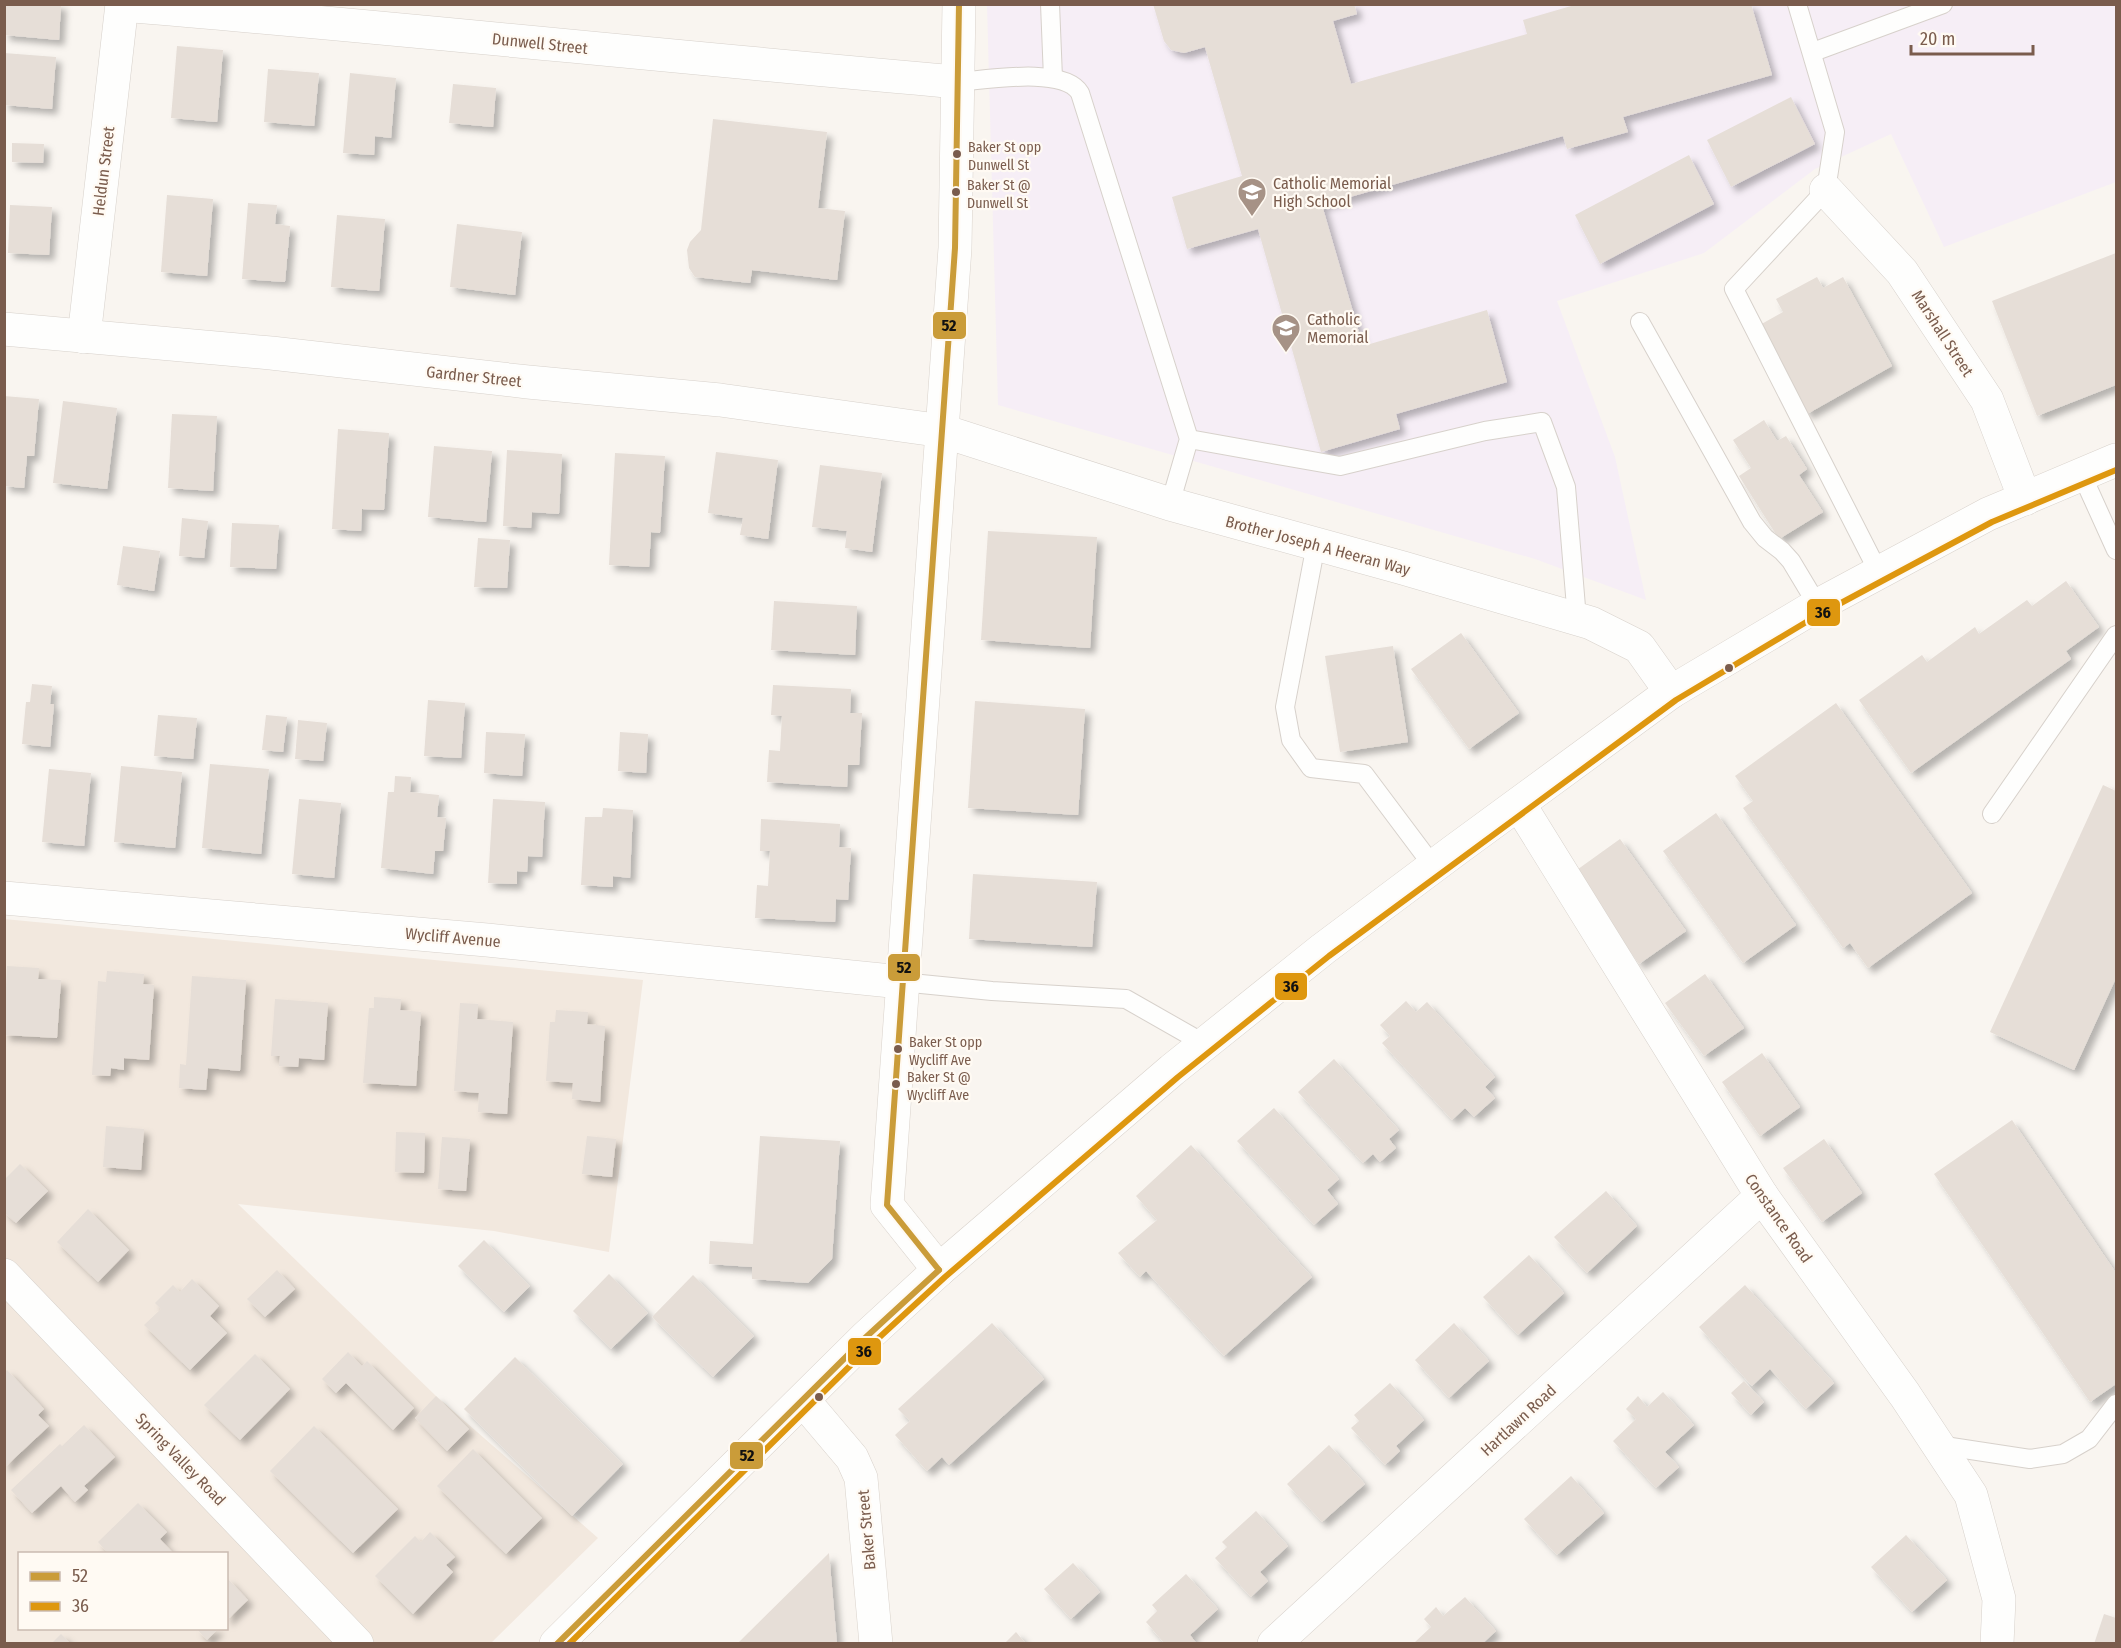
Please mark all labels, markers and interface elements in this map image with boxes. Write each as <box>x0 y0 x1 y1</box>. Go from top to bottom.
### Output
scale bar <box>1911 18 2032 56</box>
text: 20 m <box>1920 28 1955 50</box>
street label: Dunwell Street <box>491 29 589 58</box>
street label: Heldun Street <box>89 124 119 217</box>
place label: Baker St opp Dunwell St <box>968 139 1041 174</box>
marker: Baker St opp Dunwell St <box>951 148 963 160</box>
place label: Catholic Memorial High School <box>1273 174 1391 211</box>
school or university icon: Catholic Memorial High School <box>1236 176 1268 218</box>
place label: Baker St @ Dunwell St <box>967 177 1031 212</box>
marker: Baker St @ Dunwell St <box>950 186 962 198</box>
street label: Marshall Street <box>1908 287 1978 381</box>
place label: Catholic Memorial <box>1307 310 1369 347</box>
line badge: 52 <box>932 311 967 340</box>
school or university icon: Catholic Memorial <box>1270 312 1302 354</box>
text: 52 <box>941 316 957 335</box>
street label: Gardner Street <box>425 362 523 391</box>
street label: Brother Joseph A Heeran Way <box>1223 512 1413 580</box>
line badge: 36 <box>1806 598 1841 627</box>
text: 36 <box>1814 603 1831 622</box>
unlabelled marker <box>1723 662 1735 674</box>
street label: Wycliff Avenue <box>404 924 502 951</box>
line badge: 52 <box>887 953 921 982</box>
text: 52 <box>896 958 912 977</box>
line badge: 36 <box>1274 972 1308 1001</box>
text: 36 <box>1282 977 1299 996</box>
place label: Baker St opp Wycliff Ave <box>909 1034 982 1069</box>
marker: Baker St opp Wycliff Ave <box>892 1043 904 1055</box>
place label: Baker St @ Wycliff Ave <box>907 1069 971 1104</box>
marker: Baker St @ Wycliff Ave <box>890 1078 902 1090</box>
street label: Constance Road <box>1741 1170 1816 1266</box>
line badge: 36 <box>847 1337 882 1366</box>
text: 36 <box>855 1342 872 1361</box>
street label: Hartlawn Road <box>1477 1381 1560 1460</box>
unlabelled marker <box>813 1391 825 1403</box>
street label: Spring Valley Road <box>132 1409 230 1510</box>
line badge: 52 <box>729 1441 764 1470</box>
text: 52 <box>739 1446 755 1465</box>
street label: Baker Street <box>853 1488 879 1571</box>
legend <box>18 1552 228 1630</box>
text: 52 <box>72 1565 88 1587</box>
text: 36 <box>72 1595 89 1617</box>

